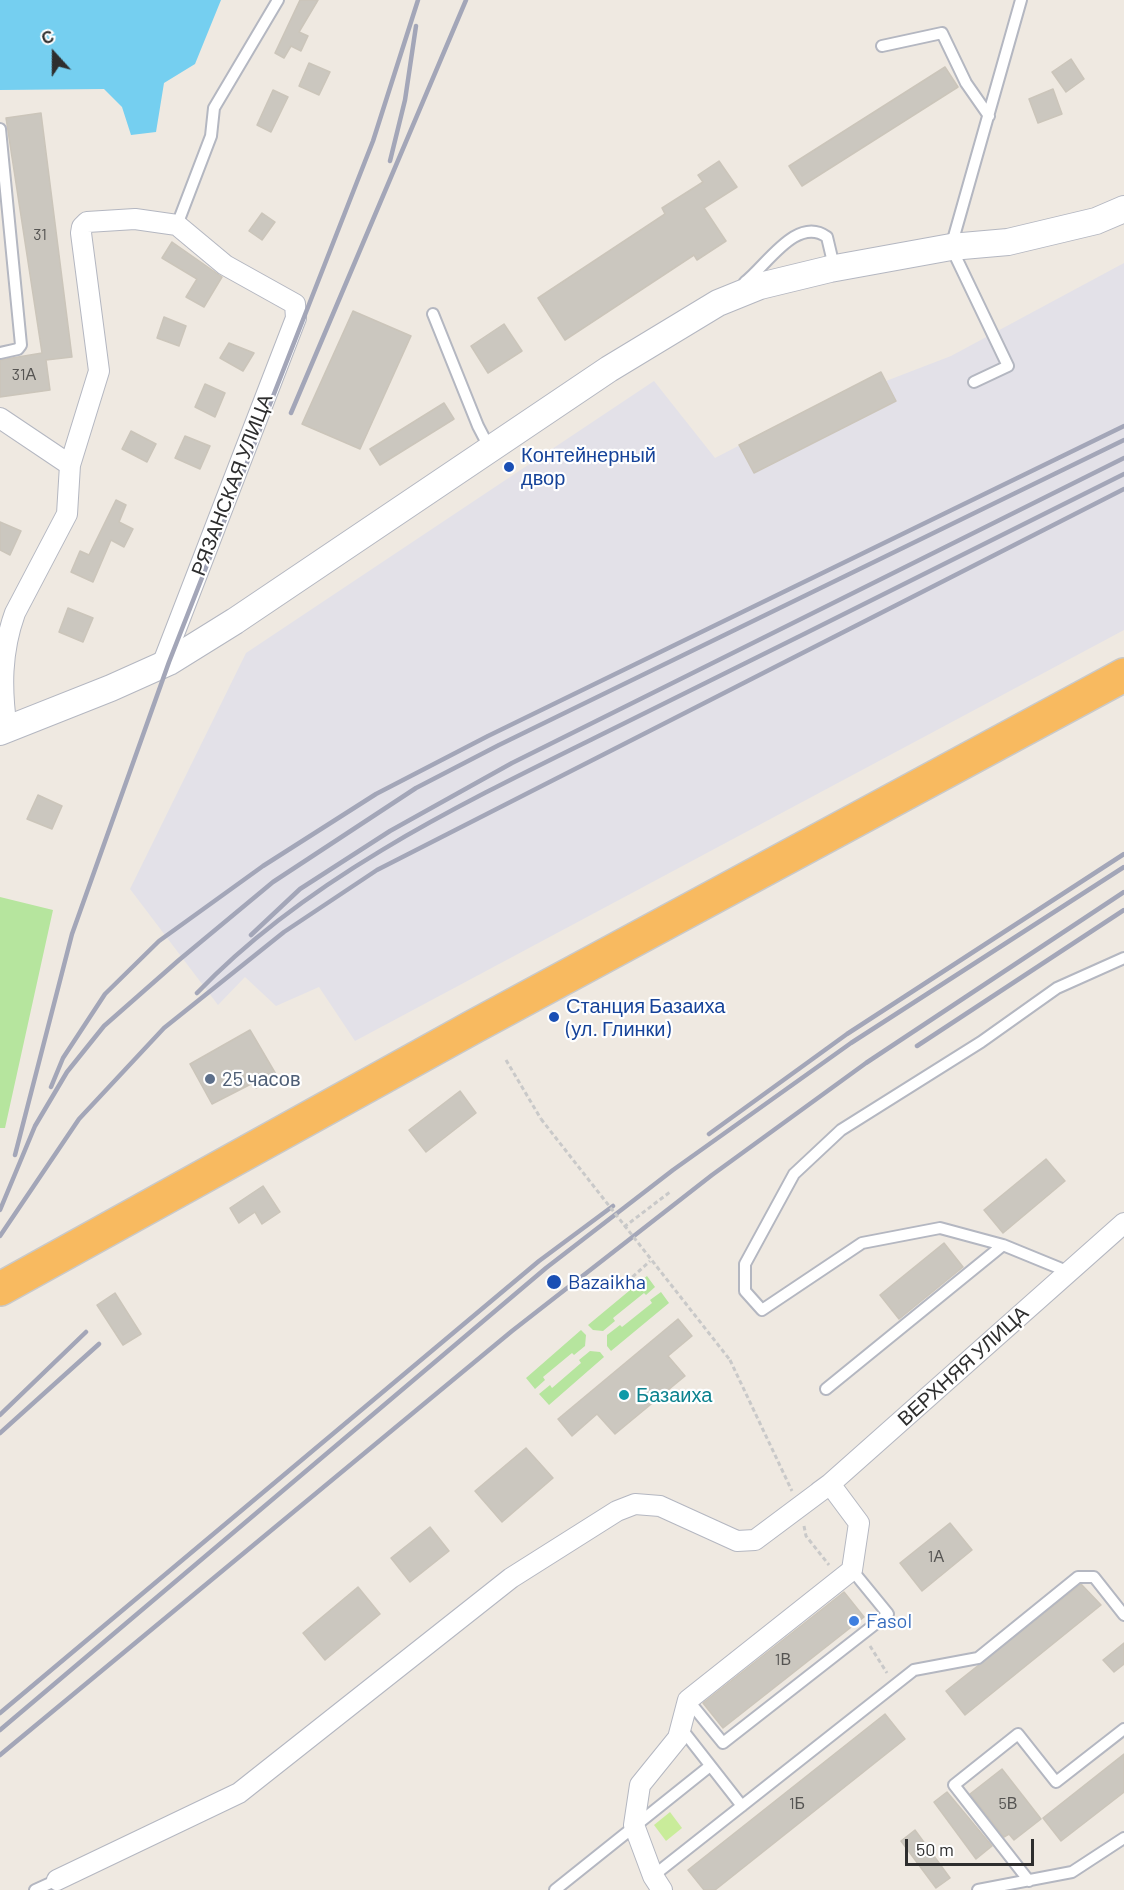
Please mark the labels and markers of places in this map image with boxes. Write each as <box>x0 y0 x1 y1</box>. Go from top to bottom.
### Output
place label: Контейнерный двор <box>521 443 656 490</box>
marker: Контейнерный двор <box>502 460 516 474</box>
place label: Станция Базаиха (ул. Глинки) <box>566 994 725 1041</box>
marker: Станция Базаиха (ул. Глинки) <box>547 1010 561 1024</box>
place label: 25 часов <box>222 1067 301 1091</box>
marker: 25 часов <box>203 1072 217 1086</box>
place label: Bazaikha <box>568 1270 646 1294</box>
marker: Bazaikha <box>545 1273 563 1291</box>
place label: Базаиха <box>636 1383 712 1407</box>
marker: Базаиха <box>617 1388 631 1402</box>
place label: Fasol <box>866 1609 912 1633</box>
marker: Fasol <box>847 1614 861 1628</box>

